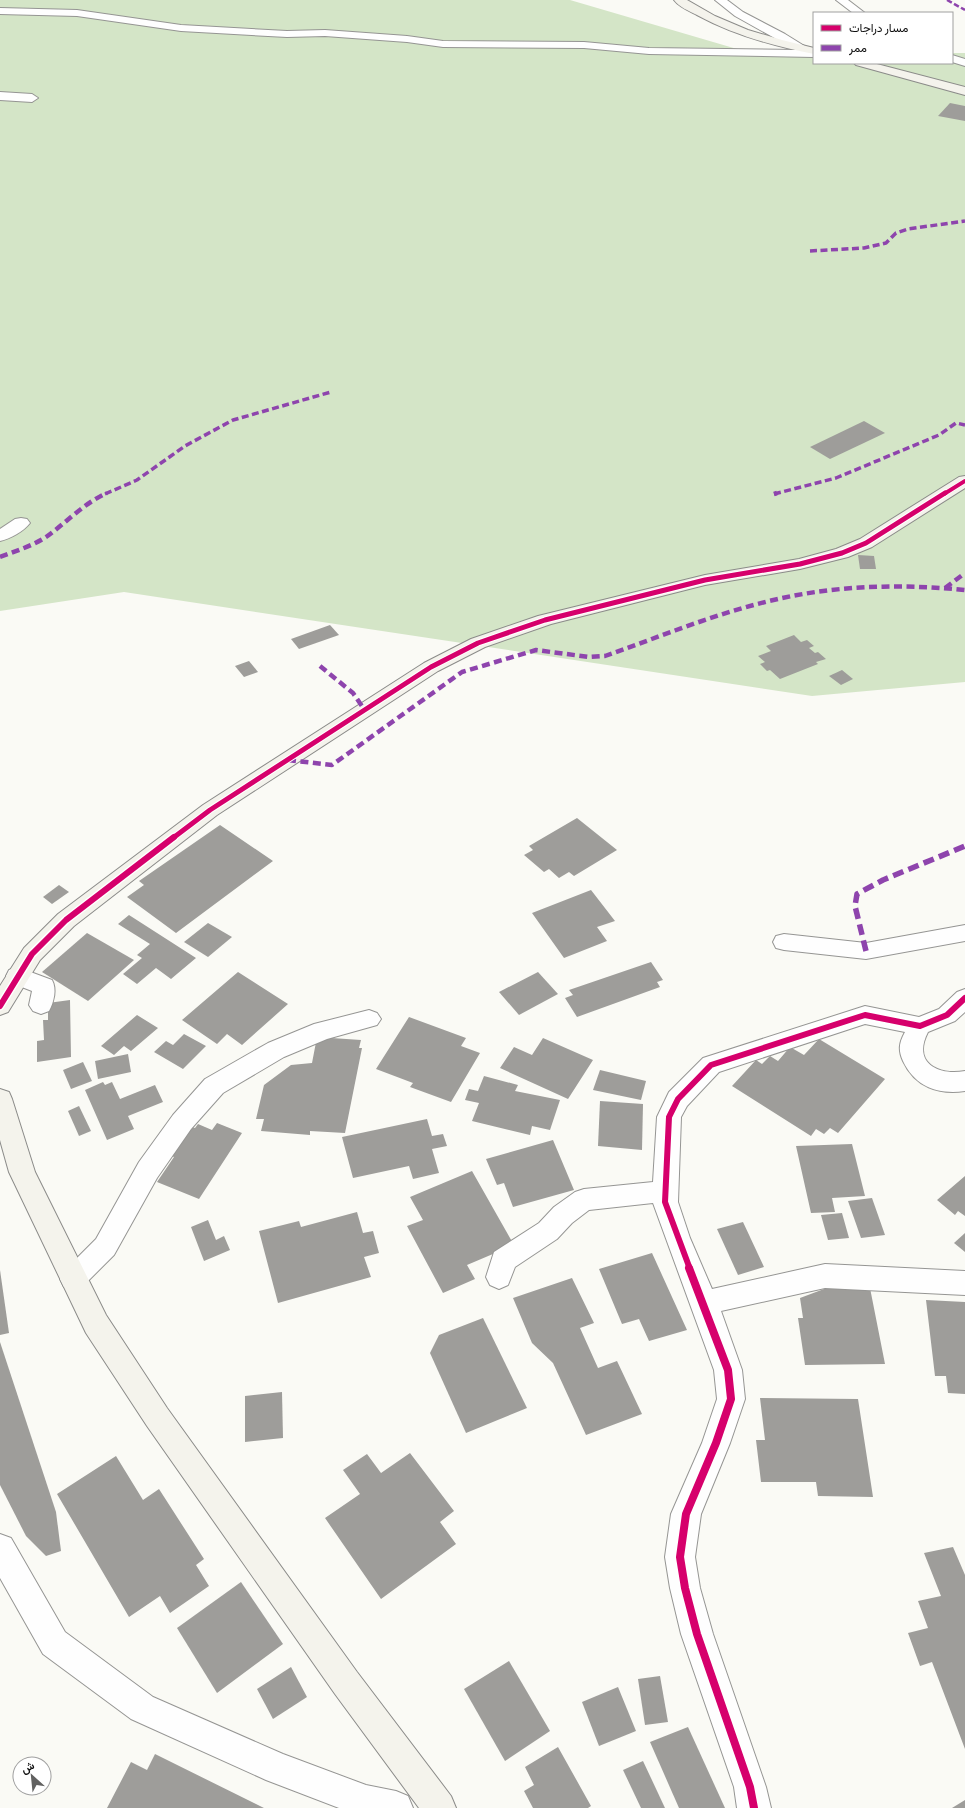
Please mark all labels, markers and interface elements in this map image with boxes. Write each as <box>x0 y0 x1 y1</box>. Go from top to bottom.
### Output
legend <box>813 12 953 64</box>
text: مسار دراجات <box>849 21 909 36</box>
text: ممر <box>848 41 867 56</box>
north arrow <box>12 1756 52 1796</box>
text: ش <box>19 1759 37 1776</box>

